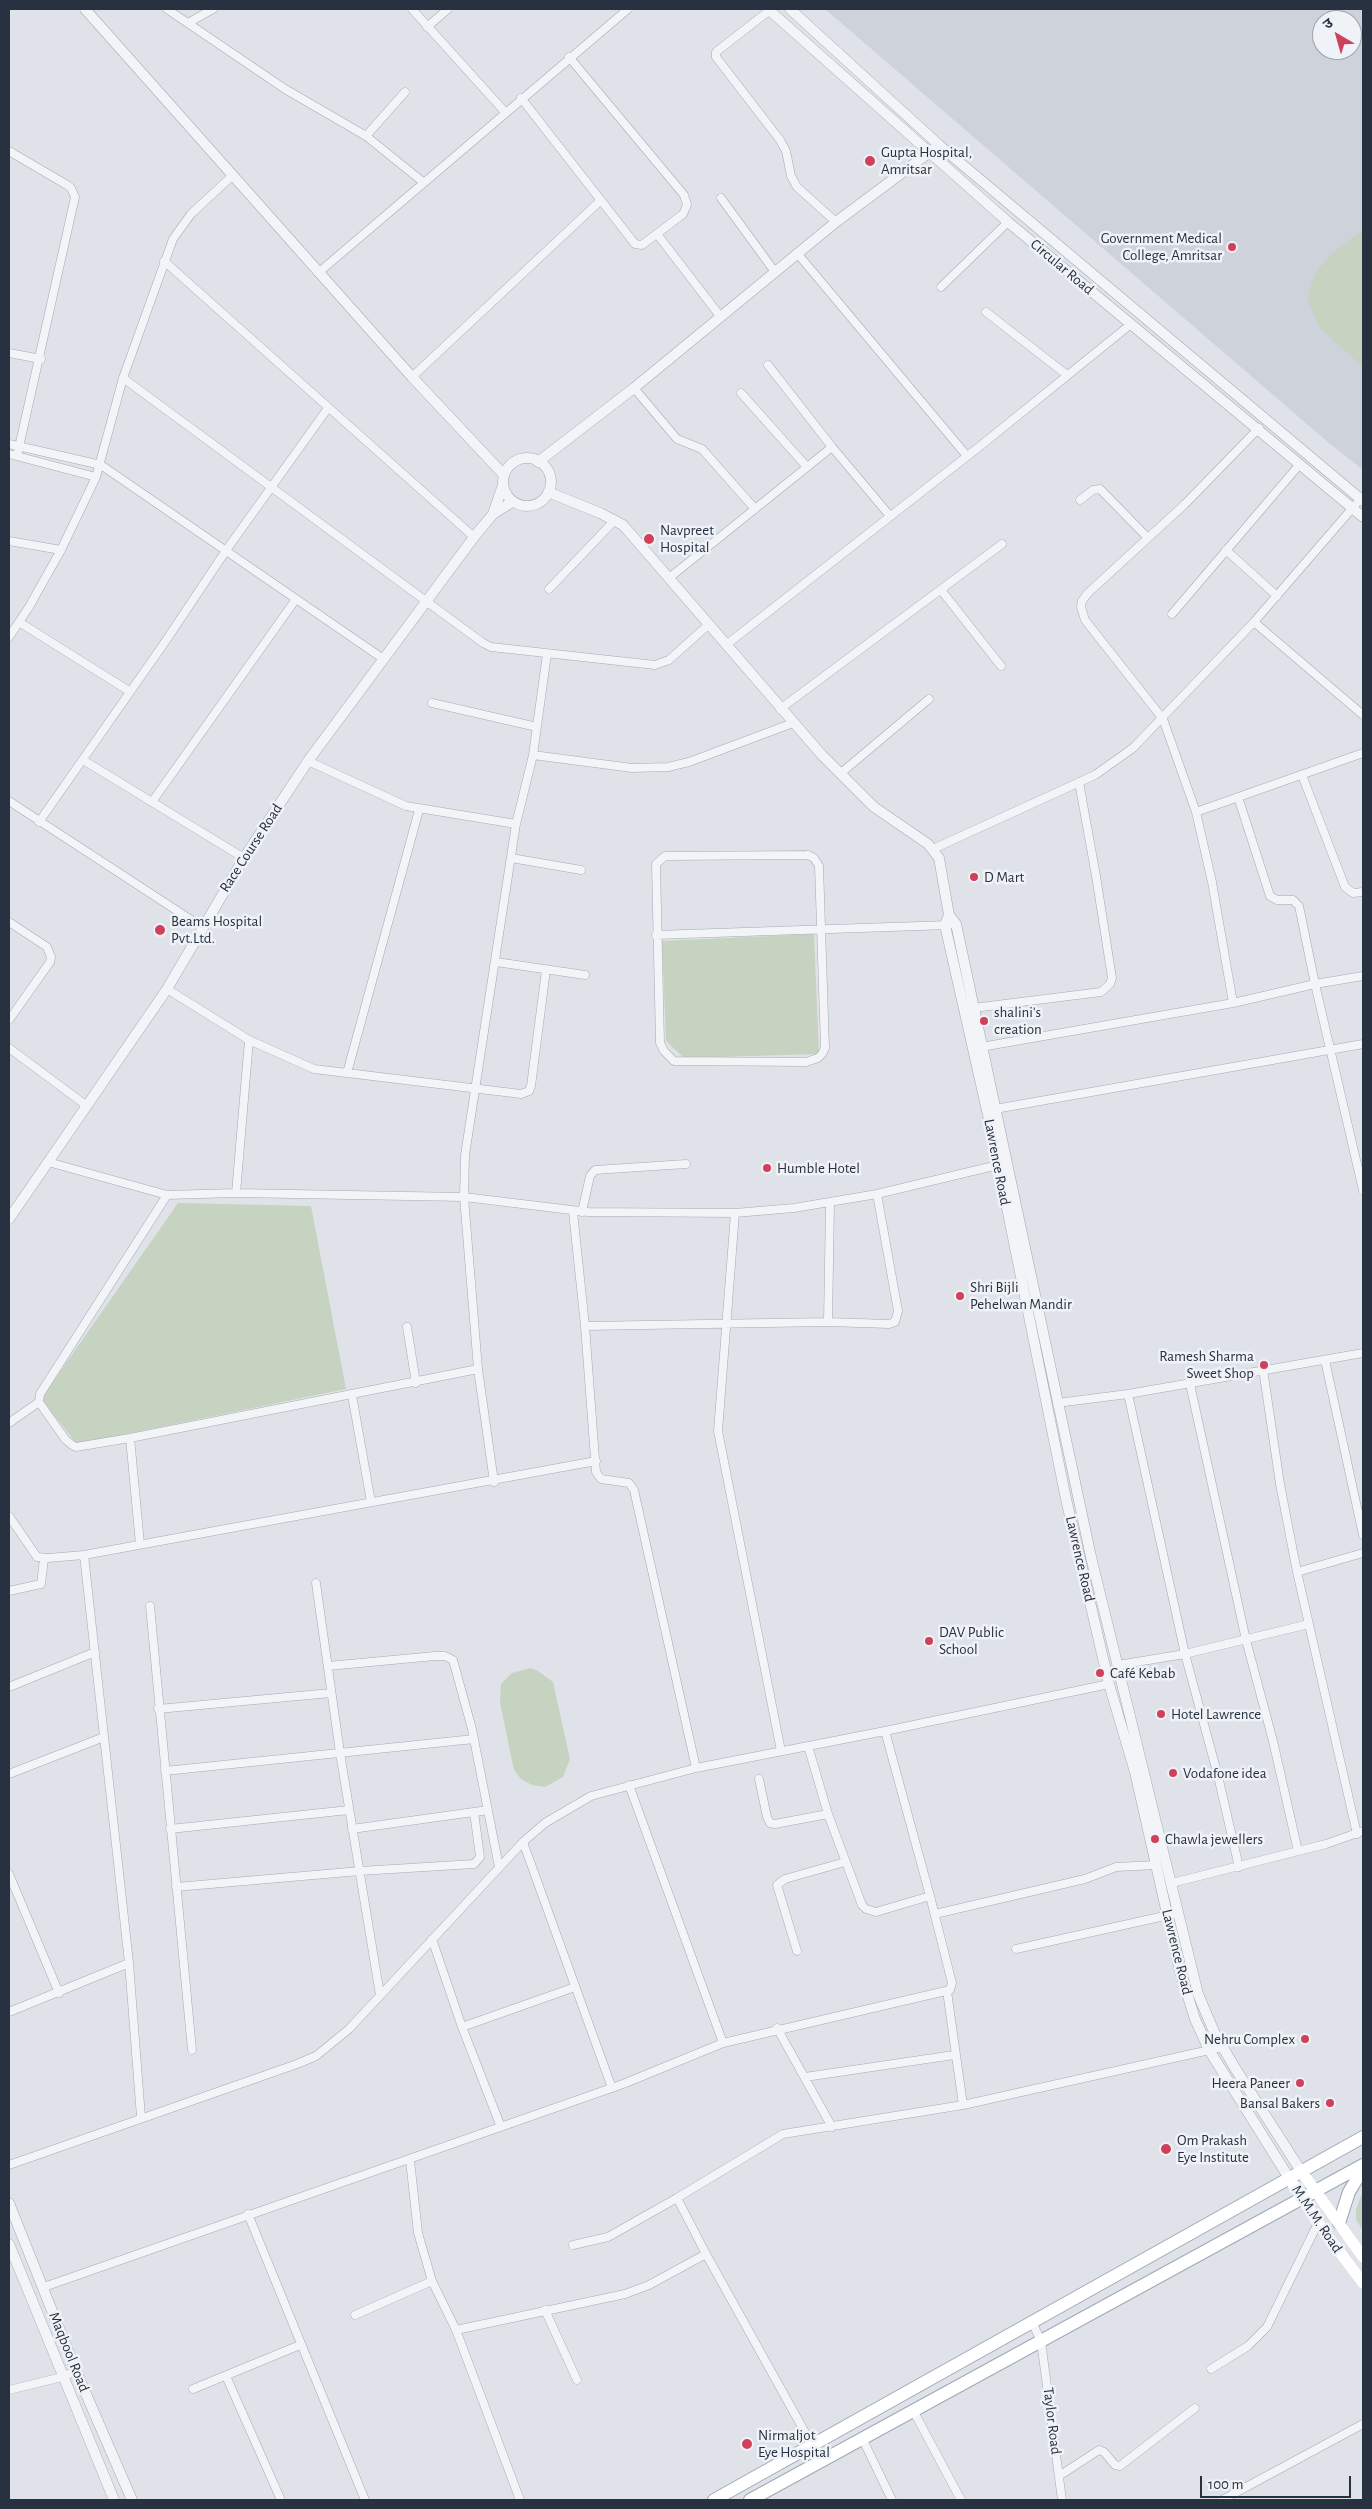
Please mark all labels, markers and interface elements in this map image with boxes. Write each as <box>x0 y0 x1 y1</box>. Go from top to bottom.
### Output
north arrow <box>1312 10 1362 60</box>
text: उ <box>1321 16 1336 32</box>
place label: Gupta Hospital, Amritsar <box>881 143 972 178</box>
marker: Gupta Hospital, Amritsar <box>863 154 877 168</box>
place label: Government Medical College, Amritsar <box>1101 229 1222 264</box>
street label: Circular Road <box>1027 235 1097 299</box>
marker: Government Medical College, Amritsar <box>1226 241 1238 253</box>
place label: Navpreet Hospital <box>660 521 714 556</box>
marker: Navpreet Hospital <box>642 532 656 546</box>
street label: Race Course Road <box>216 800 286 896</box>
place label: D Mart <box>984 868 1024 886</box>
marker: D Mart <box>968 871 980 883</box>
place label: Beams Hospital Pvt.Ltd. <box>171 912 262 947</box>
marker: Beams Hospital Pvt.Ltd. <box>153 923 167 937</box>
place label: shalini's creation <box>994 1003 1042 1038</box>
marker: shalini's creation <box>978 1015 990 1027</box>
street label: Lawrence Road <box>980 1117 1014 1207</box>
place label: Humble Hotel <box>777 1159 860 1177</box>
marker: Humble Hotel <box>761 1162 773 1174</box>
place label: Shri Bijli Pehelwan Mandir <box>970 1278 1072 1313</box>
marker: Shri Bijli Pehelwan Mandir <box>954 1290 966 1302</box>
place label: Ramesh Sharma Sweet Shop <box>1159 1347 1254 1382</box>
marker: Ramesh Sharma Sweet Shop <box>1258 1359 1270 1371</box>
street label: Lawrence Road <box>1061 1514 1099 1604</box>
place label: DAV Public School <box>939 1623 1004 1658</box>
marker: DAV Public School <box>923 1635 935 1647</box>
place label: Café Kebab <box>1110 1664 1175 1682</box>
marker: Café Kebab <box>1094 1667 1106 1679</box>
place label: Hotel Lawrence <box>1171 1705 1261 1723</box>
marker: Hotel Lawrence <box>1155 1708 1167 1720</box>
place label: Vodafone idea <box>1183 1764 1267 1782</box>
marker: Vodafone idea <box>1167 1767 1179 1779</box>
place label: Chawla jewellers <box>1165 1830 1263 1848</box>
marker: Chawla jewellers <box>1149 1833 1161 1845</box>
street label: Lawrence Road <box>1158 1907 1196 1997</box>
place label: Nehru Complex <box>1204 2030 1295 2048</box>
marker: Nehru Complex <box>1299 2033 1311 2045</box>
place label: Heera Paneer <box>1212 2074 1290 2092</box>
marker: Heera Paneer <box>1294 2077 1306 2089</box>
place label: Bansal Bakers <box>1240 2094 1320 2112</box>
marker: Bansal Bakers <box>1324 2097 1336 2109</box>
place label: Om Prakash Eye Institute <box>1177 2131 1249 2166</box>
marker: Om Prakash Eye Institute <box>1159 2142 1173 2156</box>
street label: M.M.M. Road <box>1288 2182 1346 2256</box>
street label: Maqbool Road <box>45 2309 93 2395</box>
street label: Taylor Road <box>1039 2386 1065 2456</box>
place label: Nirmaljot Eye Hospital <box>758 2426 830 2461</box>
marker: Nirmaljot Eye Hospital <box>740 2437 754 2451</box>
scale bar <box>1202 2466 1353 2498</box>
text: 100 m <box>1208 2477 1243 2492</box>

